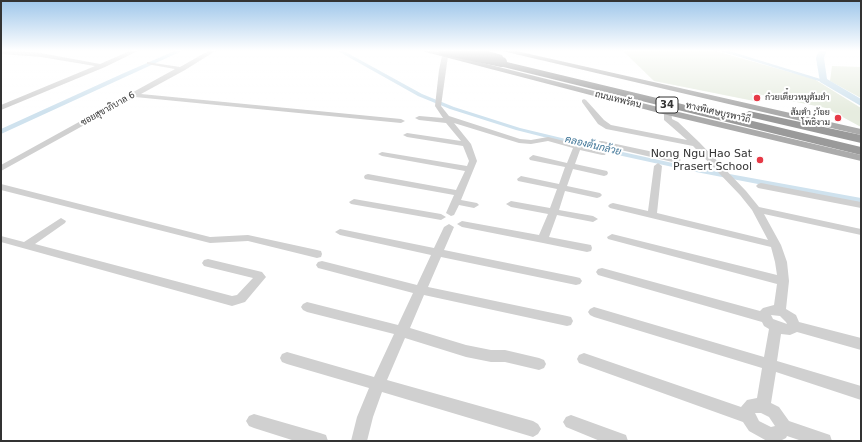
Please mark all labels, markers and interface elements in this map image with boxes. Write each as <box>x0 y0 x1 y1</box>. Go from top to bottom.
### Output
street label: ถนนเทพรัตน <box>594 89 642 111</box>
street label: ซอยสุขาภิบาล 6 <box>79 90 137 128</box>
marker: ก๋วยเตี๋ยวหมูต้มยำ <box>752 93 762 103</box>
place label: ก๋วยเตี๋ยวหมูต้มยำ <box>765 93 830 103</box>
road number: 34 <box>656 97 678 113</box>
street label: ทางพิเศษบูรพาวิถี <box>685 100 751 126</box>
place label: ส้มตำ น้อย โพธิ์งาม <box>790 108 830 129</box>
marker: ส้มตำ น้อย โพธิ์งาม <box>833 113 843 123</box>
water label: คลองต้นกล้วย <box>564 134 622 158</box>
place label: Nong Ngu Hao Sat Prasert School <box>651 147 752 173</box>
marker: Nong Ngu Hao Sat Prasert School <box>755 155 765 165</box>

